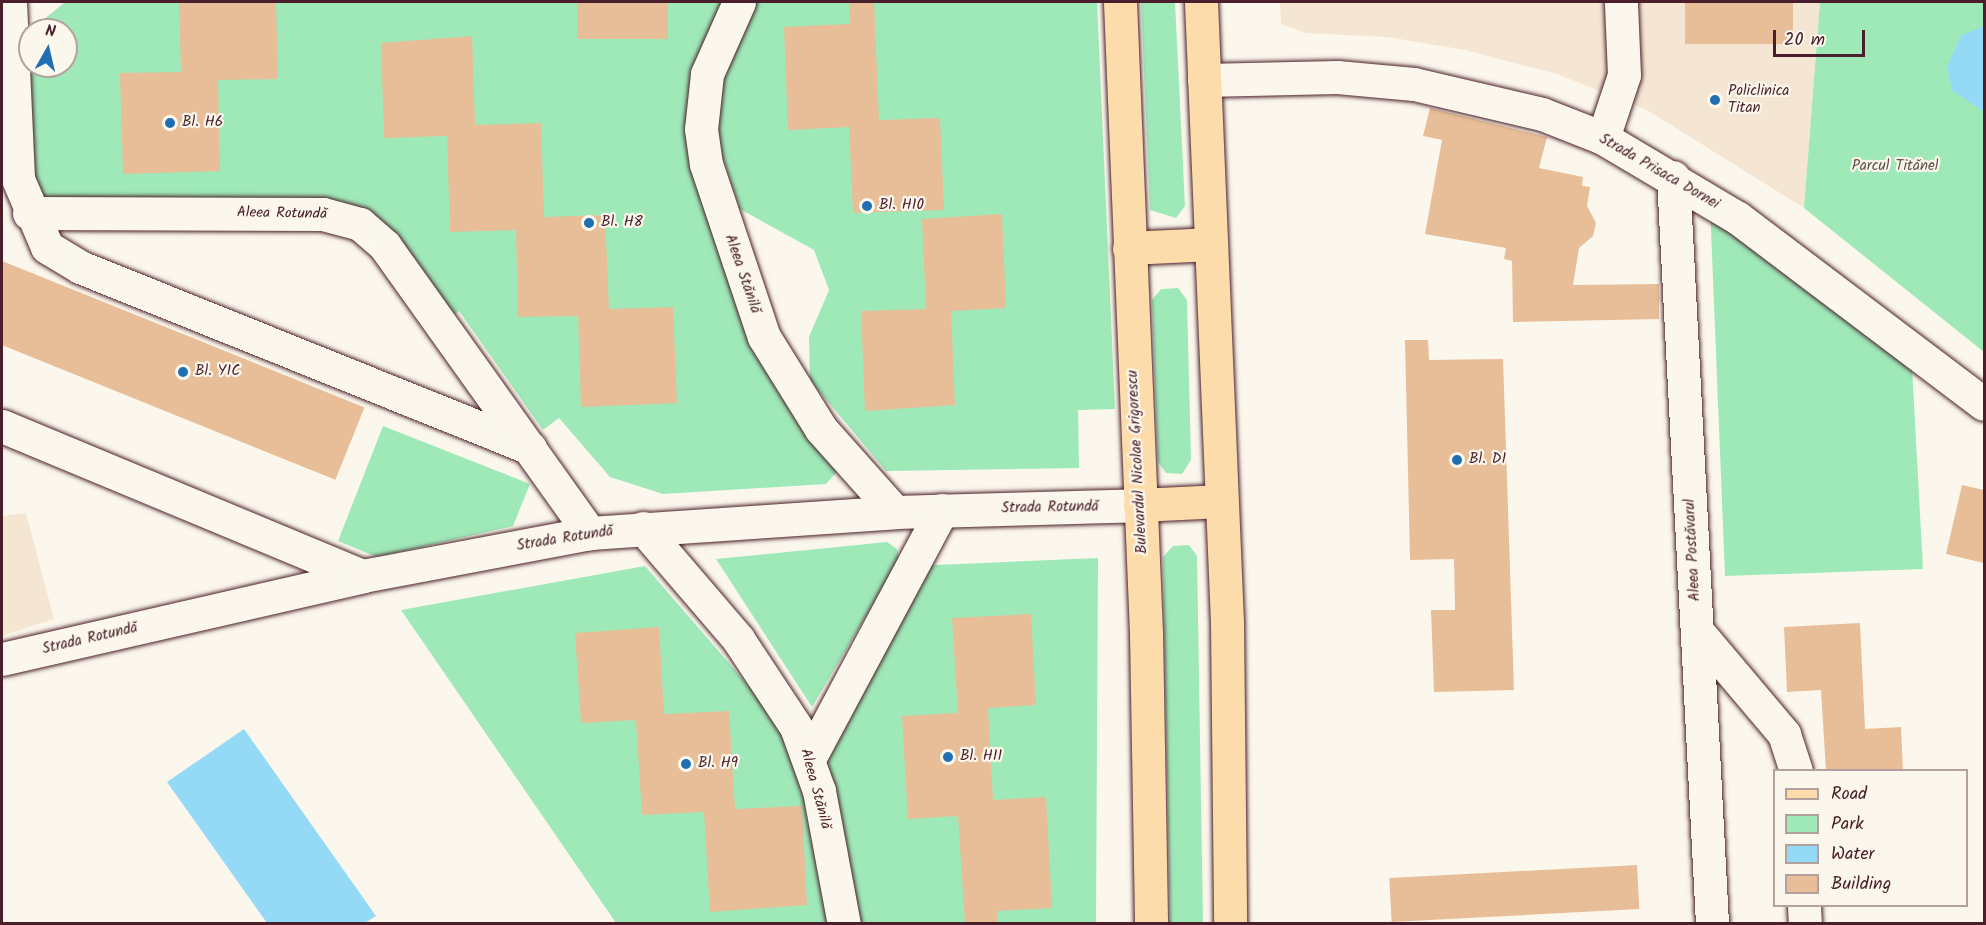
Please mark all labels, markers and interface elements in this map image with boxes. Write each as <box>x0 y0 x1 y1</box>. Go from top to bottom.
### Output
north arrow <box>18 18 78 78</box>
scale bar <box>1776 18 1868 56</box>
text: N <box>44 19 57 45</box>
text: 20 m <box>1784 26 1825 55</box>
place label: Policlinica Titan <box>1728 82 1789 117</box>
marker: Policlinica Titan <box>1706 91 1724 109</box>
place label: Bl. H6 <box>182 114 223 132</box>
marker: Bl. H6 <box>163 116 177 130</box>
street label: Strada Prisaca Dornei <box>1596 130 1722 214</box>
park label: Parcul Titănel <box>1852 158 1938 176</box>
place label: Bl. H10 <box>879 197 924 215</box>
marker: Bl. H10 <box>860 199 874 213</box>
street label: Aleea Rotundă <box>237 204 327 224</box>
place label: Bl. H8 <box>601 214 643 232</box>
marker: Bl. H8 <box>582 216 596 230</box>
street label: Aleea Stănilă <box>720 232 764 316</box>
place label: Bl. Y1C <box>195 363 240 381</box>
marker: Bl. Y1C <box>176 365 190 379</box>
street label: Bulevardul Nicolae Grigorescu <box>1124 370 1152 554</box>
place label: Bl. D1 <box>1469 451 1506 469</box>
marker: Bl. D1 <box>1450 453 1464 467</box>
street label: Strada Rotundă <box>1001 498 1099 518</box>
street label: Aleea Postăvarul <box>1681 498 1705 602</box>
street label: Strada Rotundă <box>515 522 615 556</box>
street label: Strada Rotundă <box>41 619 139 659</box>
street label: Aleea Stănilă <box>796 747 834 831</box>
place label: Bl. H11 <box>960 748 1002 766</box>
marker: Bl. H11 <box>941 750 955 764</box>
place label: Bl. H9 <box>698 755 738 773</box>
marker: Bl. H9 <box>679 757 693 771</box>
legend <box>1773 769 1968 907</box>
text: Road <box>1831 780 1867 809</box>
text: Park <box>1831 810 1864 839</box>
text: Water <box>1831 840 1875 869</box>
text: Building <box>1831 870 1891 899</box>

